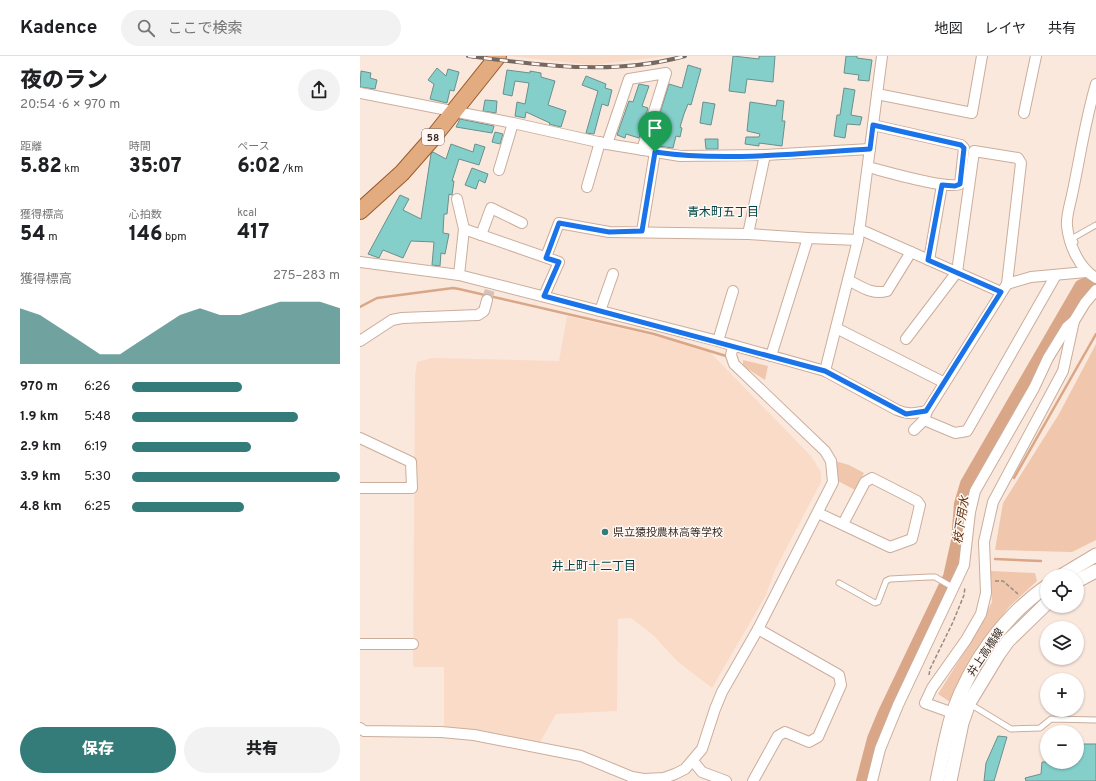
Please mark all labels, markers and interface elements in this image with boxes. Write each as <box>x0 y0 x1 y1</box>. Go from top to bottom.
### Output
search box <box>121 10 401 46</box>
text: Kadence <box>20 16 97 40</box>
icon: search <box>135 17 157 39</box>
text: ここで検索 <box>167 20 242 39</box>
text: 地図 <box>934 21 962 38</box>
text: レイヤ <box>984 21 1026 38</box>
text: 共有 <box>1048 21 1076 38</box>
text: 夜のラン <box>20 68 108 95</box>
button: share <box>298 69 340 111</box>
text: 20:54 · 6 × 970 m <box>20 97 120 113</box>
pin <box>638 111 672 152</box>
icon: arrive <box>644 117 666 139</box>
road number: 58 <box>422 129 444 145</box>
text: 距離 <box>20 140 42 154</box>
text: 時間 <box>129 140 151 154</box>
text: ペース <box>237 140 270 154</box>
text: 5.82 <box>20 154 62 180</box>
text: 35:07 <box>129 154 182 180</box>
text: 6:02 <box>237 154 280 180</box>
text: km <box>62 162 79 176</box>
text: /km <box>280 162 303 176</box>
district label: 青木町五丁目 <box>687 205 759 221</box>
text: kcal <box>237 206 257 220</box>
text: 獲得標高 <box>20 208 64 222</box>
text: 心拍数 <box>129 208 162 222</box>
text: 417 <box>237 220 269 246</box>
text: 54 <box>20 222 46 248</box>
text: 146 <box>129 222 162 248</box>
text: m <box>46 230 57 244</box>
text: bpm <box>162 230 187 244</box>
text: 275–283 m <box>273 268 340 284</box>
text: 獲得標高 <box>20 272 72 288</box>
text: 970 m <box>20 379 58 395</box>
text: 6:26 <box>84 379 110 395</box>
text: 1.9 km <box>20 409 58 425</box>
text: 5:48 <box>84 409 111 425</box>
text: 2.9 km <box>20 439 61 455</box>
text: 6:19 <box>84 439 107 455</box>
text: 3.9 km <box>20 469 61 485</box>
text: 5:30 <box>84 469 111 485</box>
water label: 枝下用水 <box>950 493 974 545</box>
text: 4.8 km <box>20 499 62 515</box>
text: 6:25 <box>84 499 111 515</box>
place label: 県立猿投農林高等学校 <box>613 526 723 540</box>
marker: 県立猿投農林高等学校 <box>600 527 610 537</box>
district label: 井上町十二丁目 <box>552 559 636 575</box>
map controls <box>1040 569 1084 769</box>
button: locate <box>1040 569 1084 613</box>
button: layers <box>1040 621 1084 665</box>
street label: 井上高橋線 <box>965 626 1007 679</box>
button: + <box>1040 673 1084 717</box>
button: − <box>1040 725 1084 769</box>
button: 保存 <box>20 727 176 773</box>
button: 共有 <box>184 727 340 773</box>

